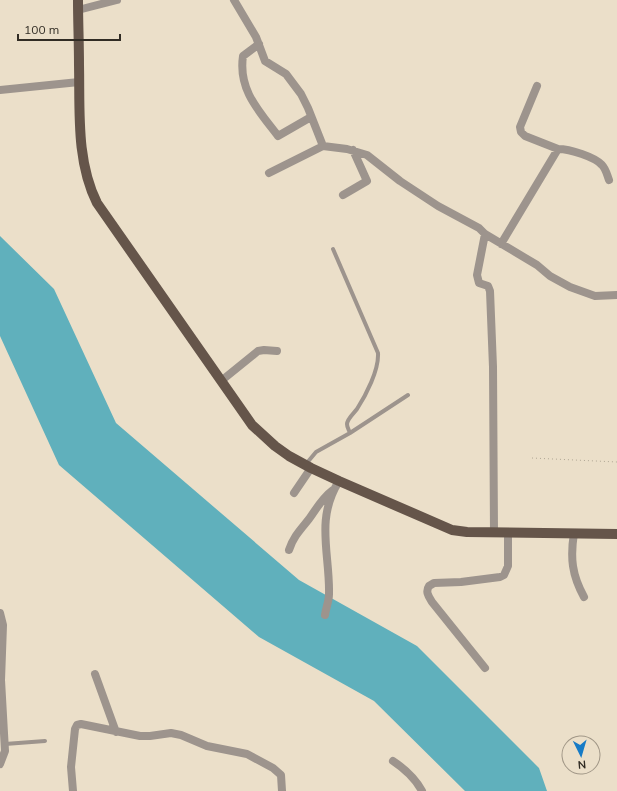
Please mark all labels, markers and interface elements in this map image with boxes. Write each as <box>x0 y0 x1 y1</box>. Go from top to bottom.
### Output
scale bar <box>18 16 120 42</box>
text: 100 m <box>24 22 59 37</box>
north arrow <box>561 735 601 775</box>
text: N <box>577 758 587 772</box>

